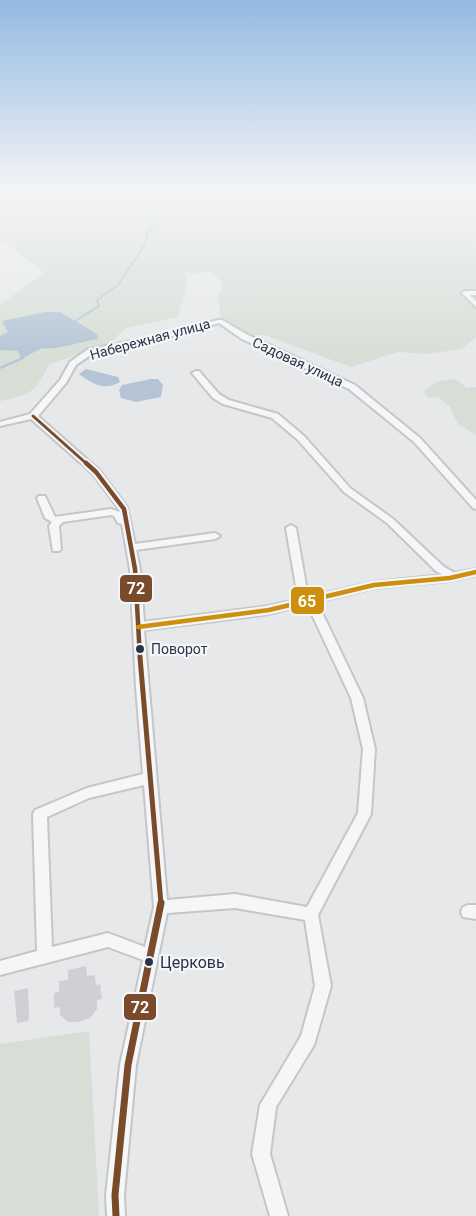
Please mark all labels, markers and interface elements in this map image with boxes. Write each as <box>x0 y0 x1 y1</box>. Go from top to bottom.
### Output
street label: Набережная улица <box>88 315 212 363</box>
street label: Садовая улица <box>250 334 346 390</box>
line badge: 72 <box>119 574 153 603</box>
text: 72 <box>127 579 145 598</box>
line badge: 65 <box>290 586 325 615</box>
text: 65 <box>298 592 316 611</box>
place label: Поворот <box>151 641 208 657</box>
marker: Поворот <box>134 643 146 655</box>
place label: Церковь <box>160 953 225 972</box>
marker: Церковь <box>143 956 155 968</box>
line badge: 72 <box>123 993 157 1021</box>
text: 72 <box>131 998 149 1017</box>

